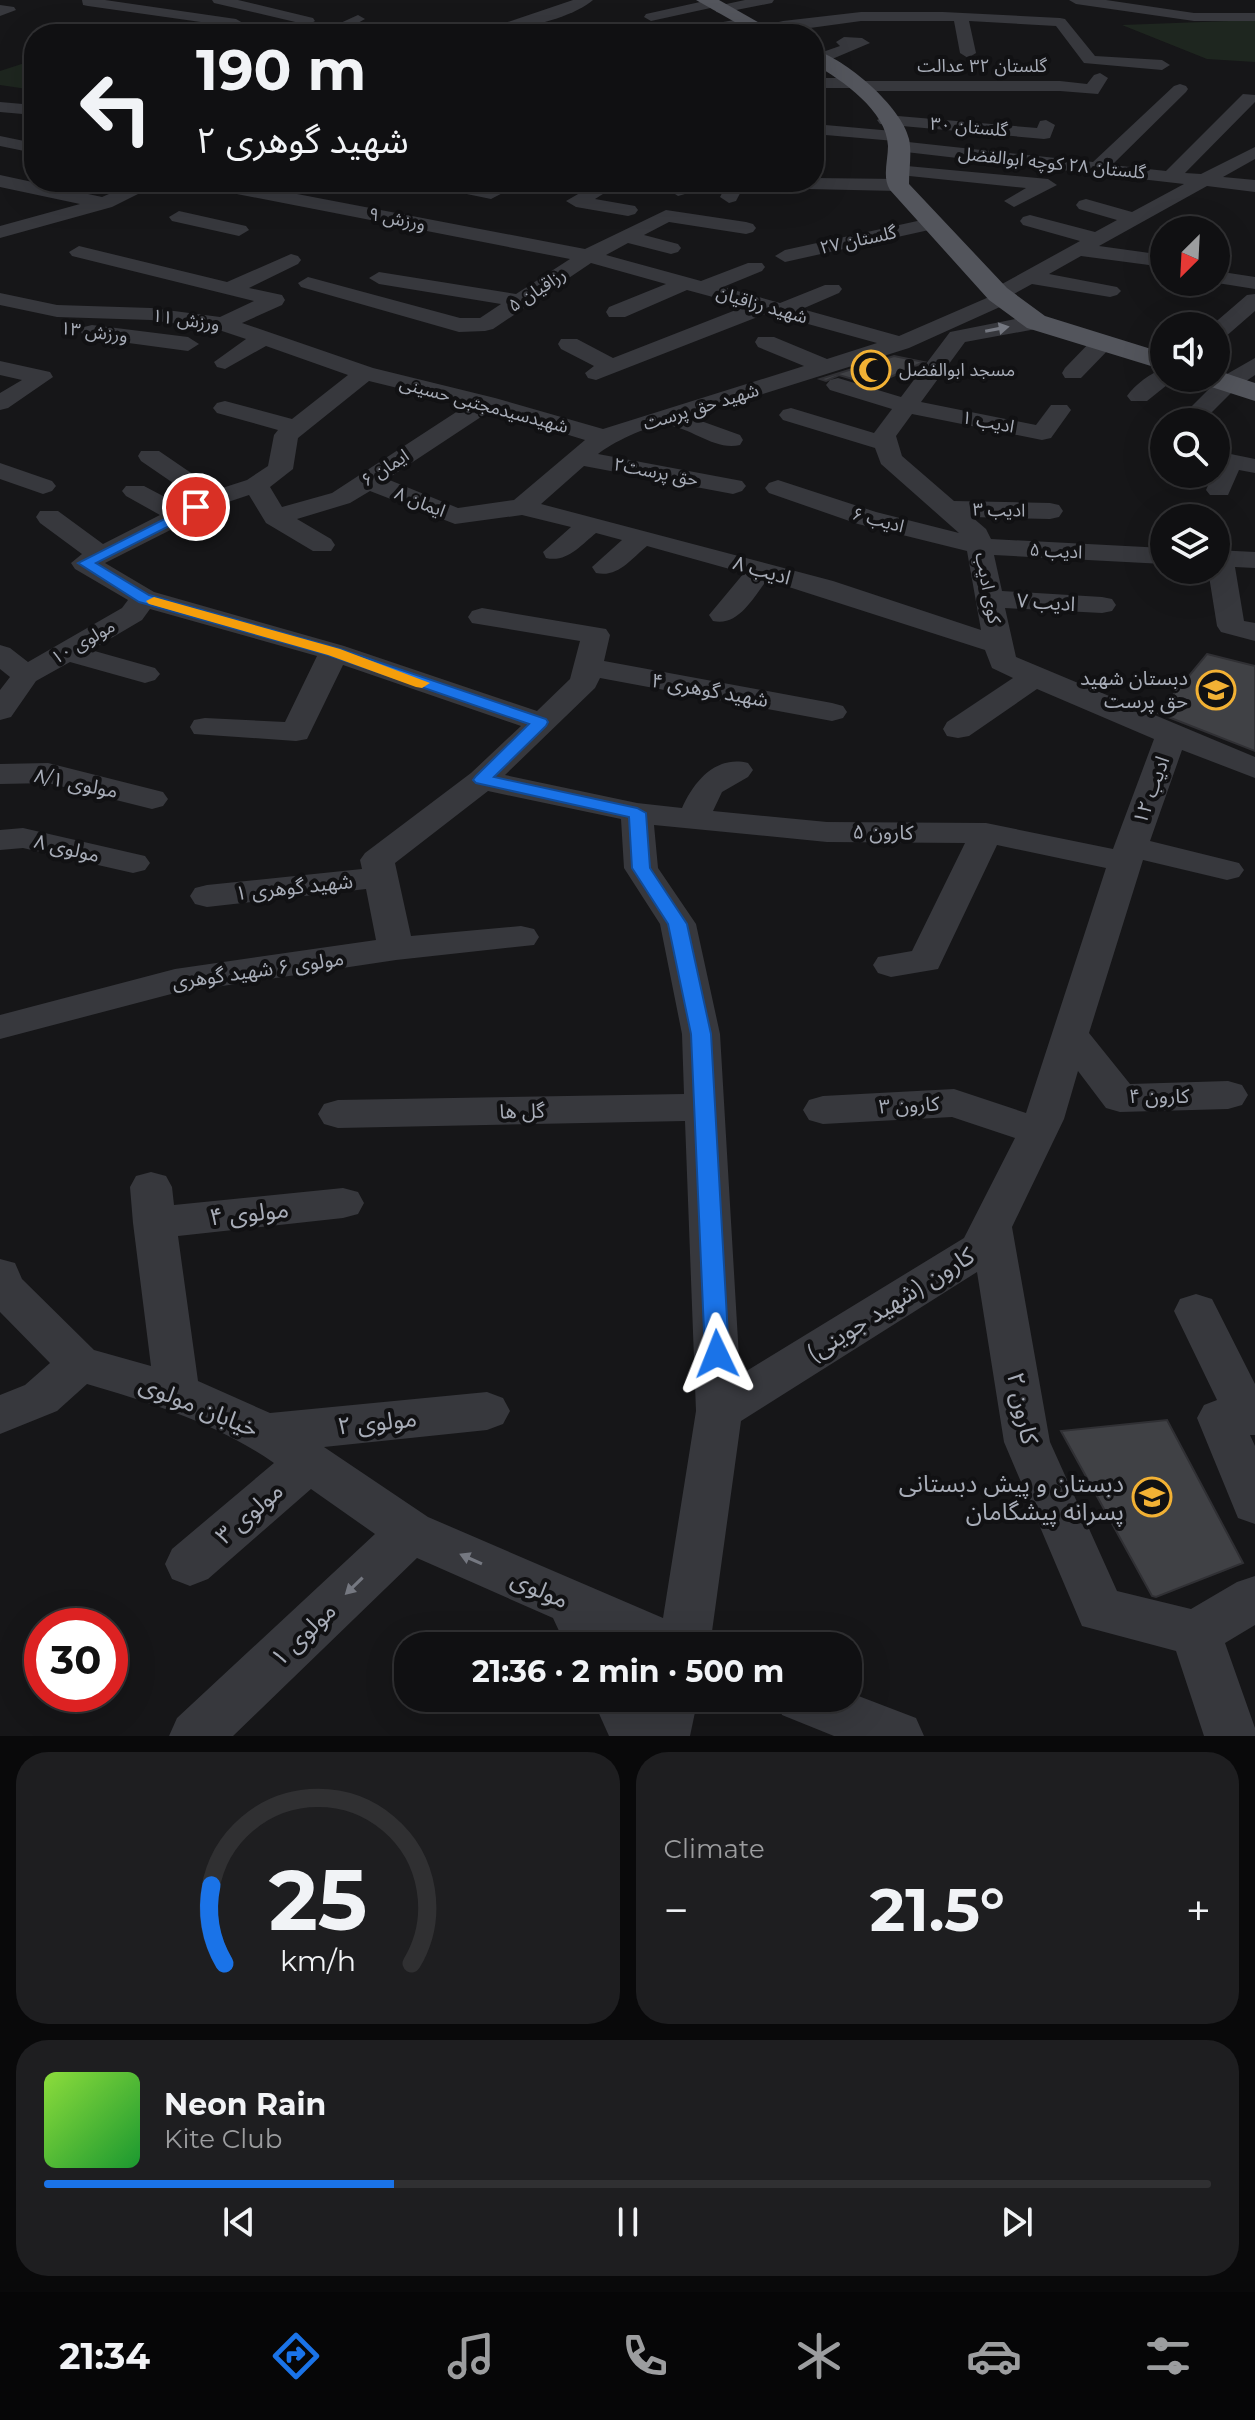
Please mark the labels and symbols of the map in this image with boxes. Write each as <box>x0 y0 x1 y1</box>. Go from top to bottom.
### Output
street label: گلستان ۳۲ عدالت <box>917 55 1047 77</box>
street label: گلستان ۳۰ <box>929 113 1009 141</box>
street label: گلستان ۲۸ کوچه ابوالفضل <box>957 142 1147 184</box>
street label: ورزش ۹ <box>367 203 427 235</box>
north arrow <box>1150 216 1230 296</box>
street label: گلستان ۲۷ <box>818 221 899 259</box>
street label: رزاقیان ۵ <box>504 263 570 317</box>
street label: شهید رزاقیان <box>714 282 810 328</box>
street label: ورزش ۱۱ <box>151 304 221 336</box>
street label: ورزش ۱۳ <box>59 317 129 347</box>
one-way arrow <box>985 323 1010 335</box>
mosque icon: مسجد ابوالفضل <box>850 349 892 391</box>
place label: مسجد ابوالفضل <box>899 359 1015 381</box>
street label: شهیدسیدمجتبی حسینی <box>397 372 571 438</box>
street label: شهید حق پرست <box>640 379 762 435</box>
street label: ادیب ۱ <box>960 406 1016 438</box>
street label: ایمان ۶ <box>357 444 413 492</box>
street label: حق پرست۲ <box>612 453 700 491</box>
pin <box>162 473 230 541</box>
street label: ایمان ۸ <box>391 482 449 522</box>
street label: ادیب ۳ <box>972 499 1026 521</box>
street label: ادیب ۶ <box>850 503 906 537</box>
street label: ادیب ۵ <box>1029 539 1083 563</box>
street label: ادیب ۸ <box>730 550 794 590</box>
street label: کوی ادیب <box>970 550 1006 626</box>
street label: ادیب ۷ <box>1016 588 1076 616</box>
street label: مولوی ۱۰ <box>47 615 119 669</box>
place label: دبستان شهید حق پرست <box>1080 666 1188 714</box>
street label: شهید گوهری ۴ <box>650 668 770 712</box>
school or university icon: دبستان شهید حق پرست <box>1195 669 1237 711</box>
street label: ادیب ۱۲ <box>1128 753 1174 827</box>
street label: مولوی ۸/۱ <box>32 763 120 803</box>
street label: کارون ۵ <box>852 819 914 845</box>
street label: مولوی ۸ <box>32 829 102 867</box>
street label: شهید گوهری ۱ <box>234 869 354 905</box>
street label: مولوی ۶ شهید گوهری <box>171 946 345 994</box>
street label: کارون ۴ <box>1129 1084 1190 1108</box>
street label: کارون ۳ <box>878 1091 941 1119</box>
street label: گل ها <box>499 1099 546 1123</box>
street label: مولوی ۴ <box>208 1194 290 1232</box>
street label: کارون (شهید جوینی) <box>801 1240 980 1367</box>
position arrow <box>675 1312 759 1396</box>
street label: خیابان مولوی <box>135 1369 263 1443</box>
street label: کارون ۲ <box>1001 1369 1045 1448</box>
street label: مولوی ۲ <box>336 1403 418 1441</box>
place label: دبستان و پیش دبستانی پسرانه پیشگامان <box>899 1469 1124 1527</box>
street label: مولوی ۳ <box>209 1476 289 1550</box>
school or university icon: دبستان و پیش دبستانی پسرانه پیشگامان <box>1131 1476 1173 1518</box>
one-way arrow <box>459 1552 482 1565</box>
street label: مولوی <box>507 1564 573 1614</box>
one-way arrow <box>345 1576 364 1595</box>
street label: مولوی ۱ <box>264 1596 342 1672</box>
speed limit sign: 30 <box>24 1608 128 1712</box>

